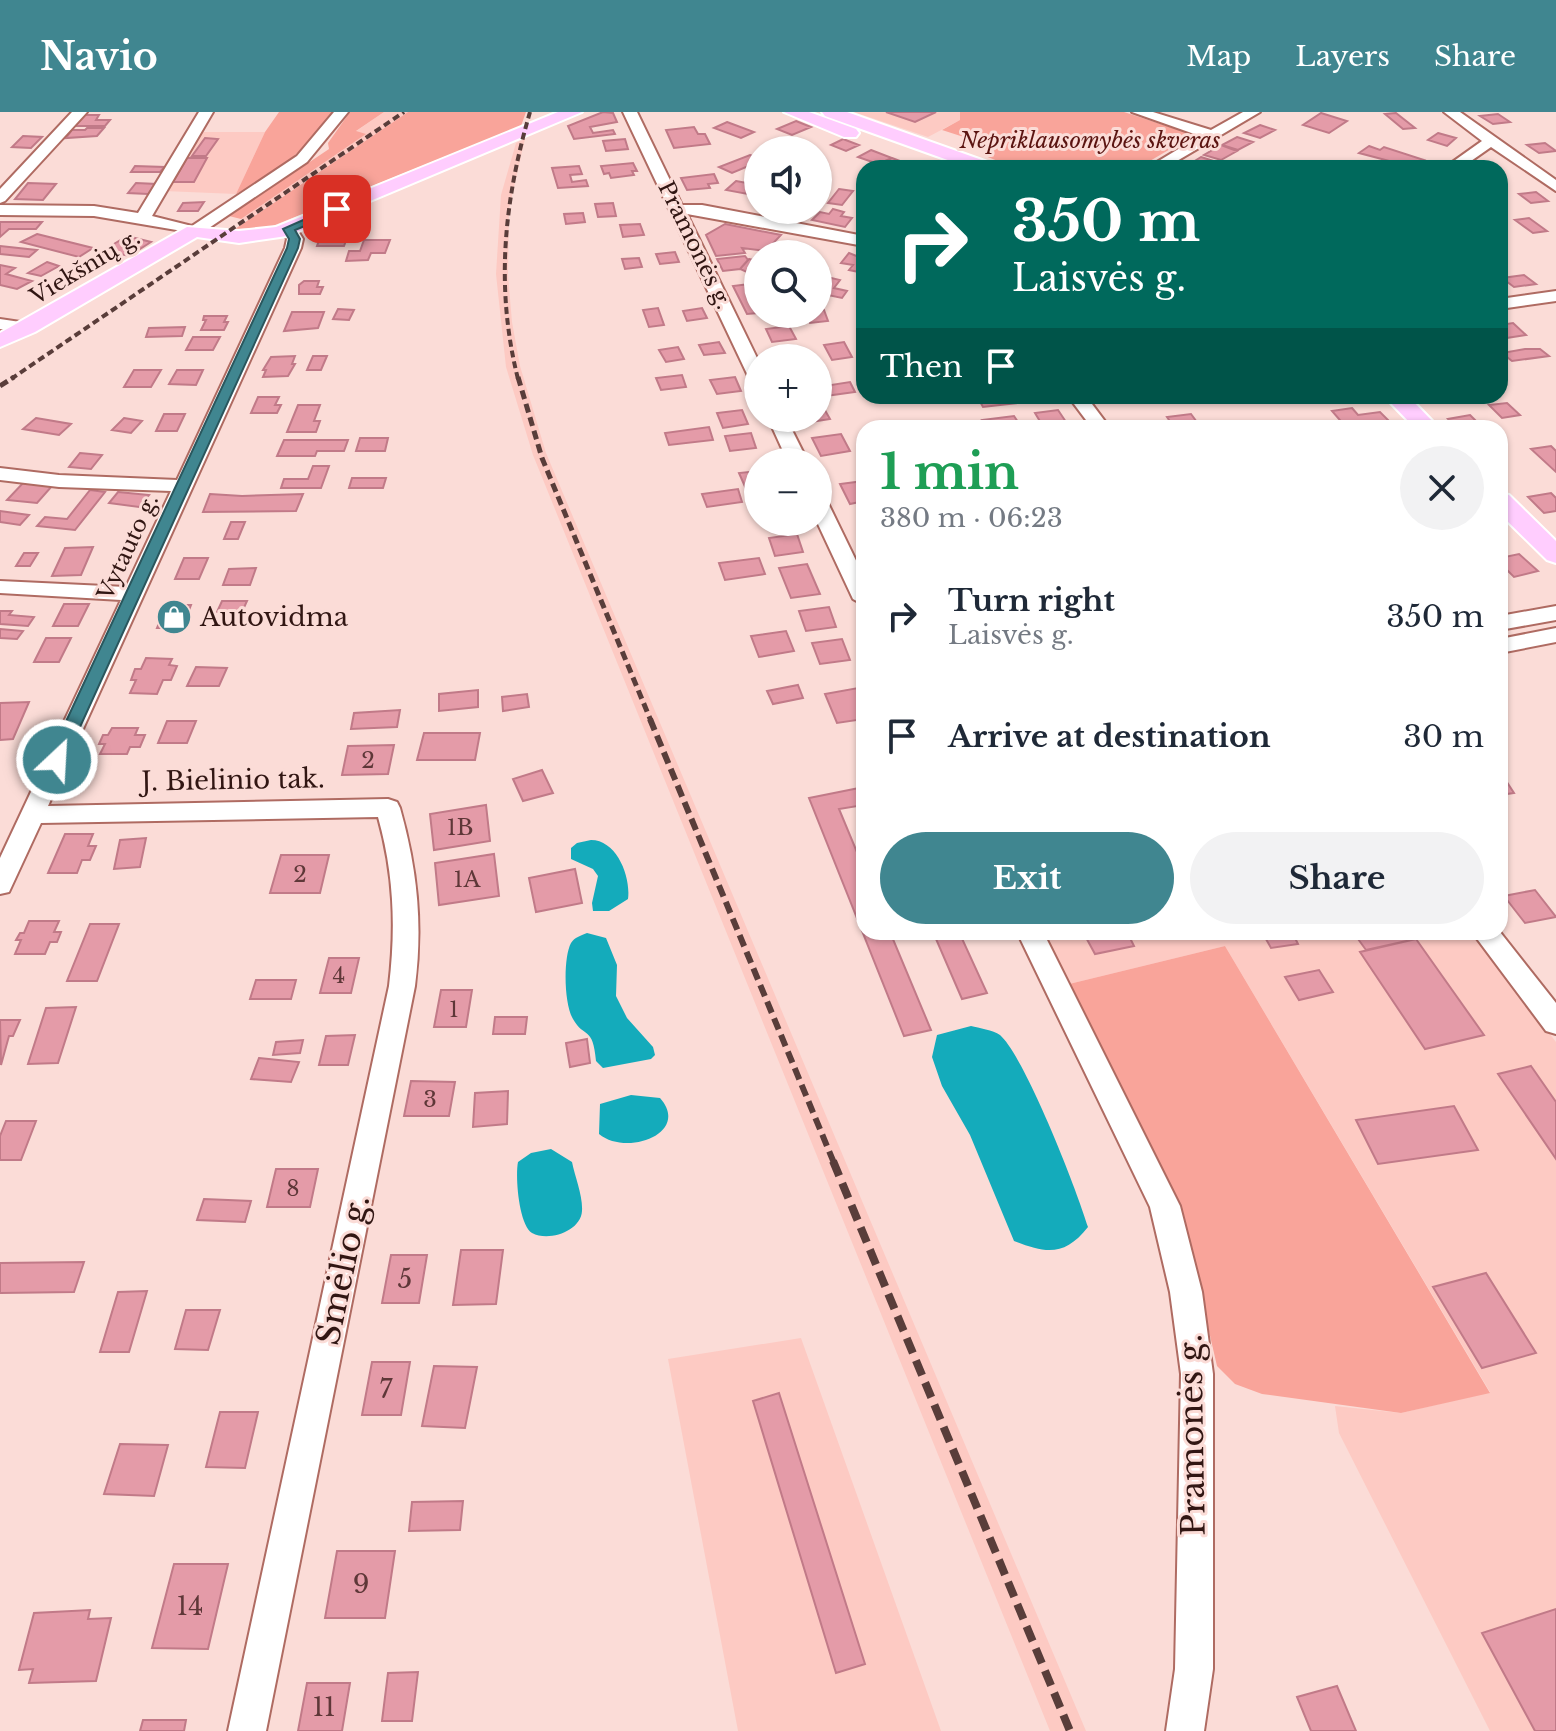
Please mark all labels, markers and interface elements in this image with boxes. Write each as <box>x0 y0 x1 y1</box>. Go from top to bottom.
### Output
text: Navio <box>40 33 158 80</box>
text: Map <box>1186 39 1251 74</box>
text: Layers <box>1295 39 1390 74</box>
text: Share <box>1434 39 1516 74</box>
park label: Nepriklausomybės skveras <box>959 127 1220 154</box>
map controls <box>744 136 832 536</box>
button: sound <box>744 136 832 224</box>
pin <box>303 175 371 243</box>
street label: Pramonės g. <box>652 177 738 313</box>
icon: arrive <box>315 187 359 231</box>
text: 350 m <box>1012 187 1200 256</box>
icon: right <box>880 192 984 296</box>
street label: Viekšnių g. <box>24 224 145 311</box>
button: search <box>744 240 832 328</box>
text: Laisvės g. <box>1012 256 1186 301</box>
button: + <box>744 344 832 432</box>
icon: arrive <box>979 344 1023 388</box>
text: Then <box>880 348 963 385</box>
text: 1 min <box>880 442 1019 502</box>
button: close <box>1400 446 1484 530</box>
button: − <box>744 448 832 536</box>
street label: Vytauto g. <box>91 490 164 605</box>
text: 380 m · 06:23 <box>880 502 1063 534</box>
text: Turn right <box>948 582 1115 619</box>
icon: right <box>880 594 924 638</box>
shop icon: Autovidma <box>155 598 193 636</box>
text: 350 m <box>1386 598 1484 635</box>
place label: Autovidma <box>199 601 349 633</box>
text: Laisvės g. <box>948 619 1074 651</box>
icon: arrive <box>880 714 924 758</box>
position arrow <box>15 718 99 802</box>
text: Arrive at destination <box>948 718 1271 755</box>
text: 30 m <box>1403 718 1484 755</box>
house number: 2 <box>361 747 375 774</box>
street label: J. Bielinio tak. <box>138 762 325 798</box>
house number: 1B <box>447 814 473 841</box>
button: Exit <box>880 832 1174 924</box>
button: Share <box>1190 832 1484 924</box>
house number: 2 <box>293 861 307 888</box>
house number: 1A <box>454 866 481 893</box>
house number: 4 <box>333 962 345 989</box>
house number: 1 <box>449 996 459 1023</box>
house number: 3 <box>423 1086 437 1113</box>
house number: 8 <box>286 1175 300 1202</box>
street label: Smėlio g. <box>308 1191 378 1349</box>
house number: 5 <box>398 1263 412 1295</box>
street label: Pramonės g. <box>1170 1334 1214 1536</box>
house number: 7 <box>379 1373 393 1405</box>
house number: 9 <box>353 1568 369 1600</box>
house number: 14 <box>177 1590 203 1622</box>
house number: 11 <box>312 1691 336 1723</box>

